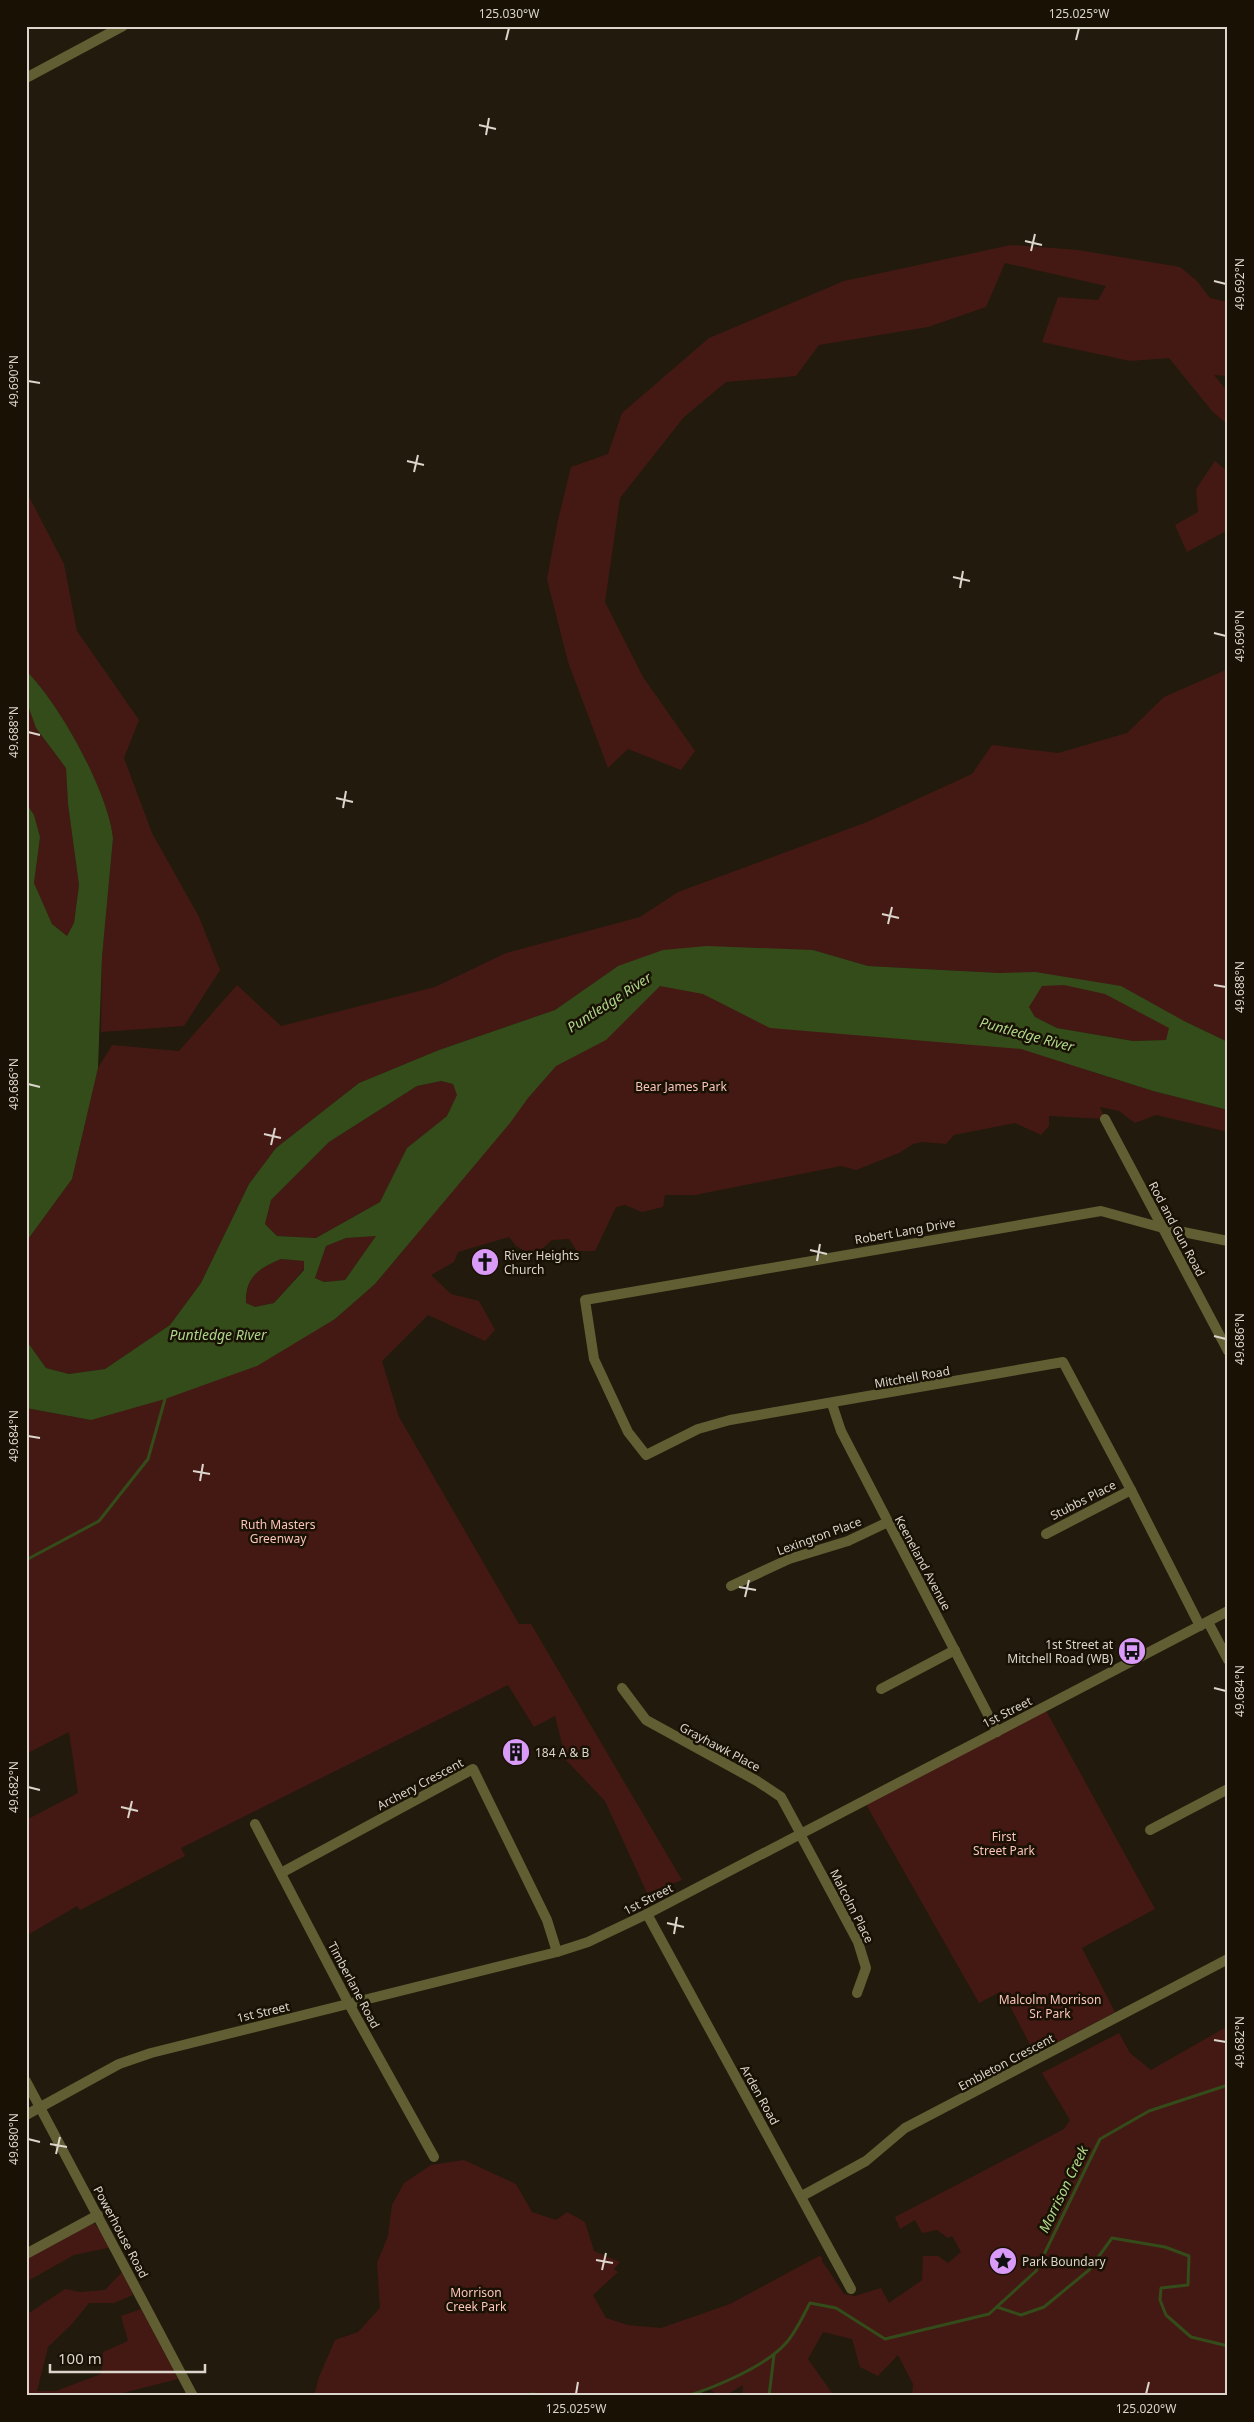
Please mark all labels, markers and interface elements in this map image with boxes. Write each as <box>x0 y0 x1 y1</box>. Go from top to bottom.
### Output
text: 125.030°W <box>479 5 539 22</box>
text: 125.025°W <box>1049 5 1109 22</box>
text: 49.692°N <box>1231 258 1248 310</box>
text: 49.690°N <box>5 355 22 407</box>
text: 49.690°N <box>1231 610 1248 662</box>
text: 49.688°N <box>5 706 22 758</box>
text: 49.688°N <box>1231 961 1248 1013</box>
water label: Puntledge River <box>563 967 655 1036</box>
water label: Puntledge River <box>978 1012 1077 1056</box>
text: 49.686°N <box>5 1058 22 1110</box>
park label: Bear James Park <box>635 1078 727 1095</box>
street label: Rod and Gun Road <box>1145 1178 1209 1280</box>
street label: Robert Lang Drive <box>853 1214 957 1248</box>
church icon: River Heights Church <box>470 1247 500 1277</box>
place label: River Heights Church <box>504 1247 579 1278</box>
text: 49.686°N <box>1231 1313 1248 1365</box>
water label: Puntledge River <box>170 1325 267 1344</box>
street label: Mitchell Road <box>873 1362 951 1392</box>
text: 49.684°N <box>5 1410 22 1462</box>
street label: Stubbs Place <box>1047 1476 1119 1524</box>
street label: Lexington Place <box>774 1513 864 1559</box>
street label: Keeneland Avenue <box>891 1513 955 1614</box>
park label: Ruth Masters Greenway <box>241 1516 316 1547</box>
place label: 1st Street at Mitchell Road (WB) <box>1007 1636 1114 1667</box>
bus stop icon: 1st Street at Mitchell Road (WB) <box>1117 1636 1147 1666</box>
text: 49.684°N <box>1231 1665 1248 1717</box>
street label: 1st Street <box>979 1692 1035 1732</box>
street label: Grayhawk Place <box>677 1719 763 1776</box>
building icon: 184 A & B <box>501 1737 531 1767</box>
place label: 184 A & B <box>535 1744 589 1761</box>
street label: Archery Crescent <box>374 1754 467 1814</box>
text: 49.682°N <box>5 1761 22 1813</box>
park label: First Street Park <box>973 1828 1036 1859</box>
street label: Malcolm Place <box>826 1866 878 1946</box>
street label: 1st Street <box>620 1879 676 1919</box>
street label: Timberlane Road <box>324 1939 384 2031</box>
park label: Malcolm Morrison Sr. Park <box>999 1991 1101 2022</box>
street label: 1st Street <box>235 1998 292 2026</box>
text: 49.682°N <box>1231 2016 1248 2068</box>
street label: Embleton Crescent <box>955 2029 1058 2094</box>
street label: Arden Road <box>737 2062 783 2128</box>
text: 49.680°N <box>5 2113 22 2165</box>
water label: Morrison Creek <box>1034 2141 1093 2236</box>
street label: Powerhouse Road <box>90 2183 152 2281</box>
place icon: Park Boundary <box>988 2246 1018 2276</box>
place label: Park Boundary <box>1022 2253 1106 2270</box>
park label: Morrison Creek Park <box>446 2284 507 2315</box>
scale bar <box>50 2342 205 2374</box>
text: 100 m <box>58 2348 102 2368</box>
text: 125.025°W <box>546 2400 606 2417</box>
text: 125.020°W <box>1116 2400 1176 2417</box>

